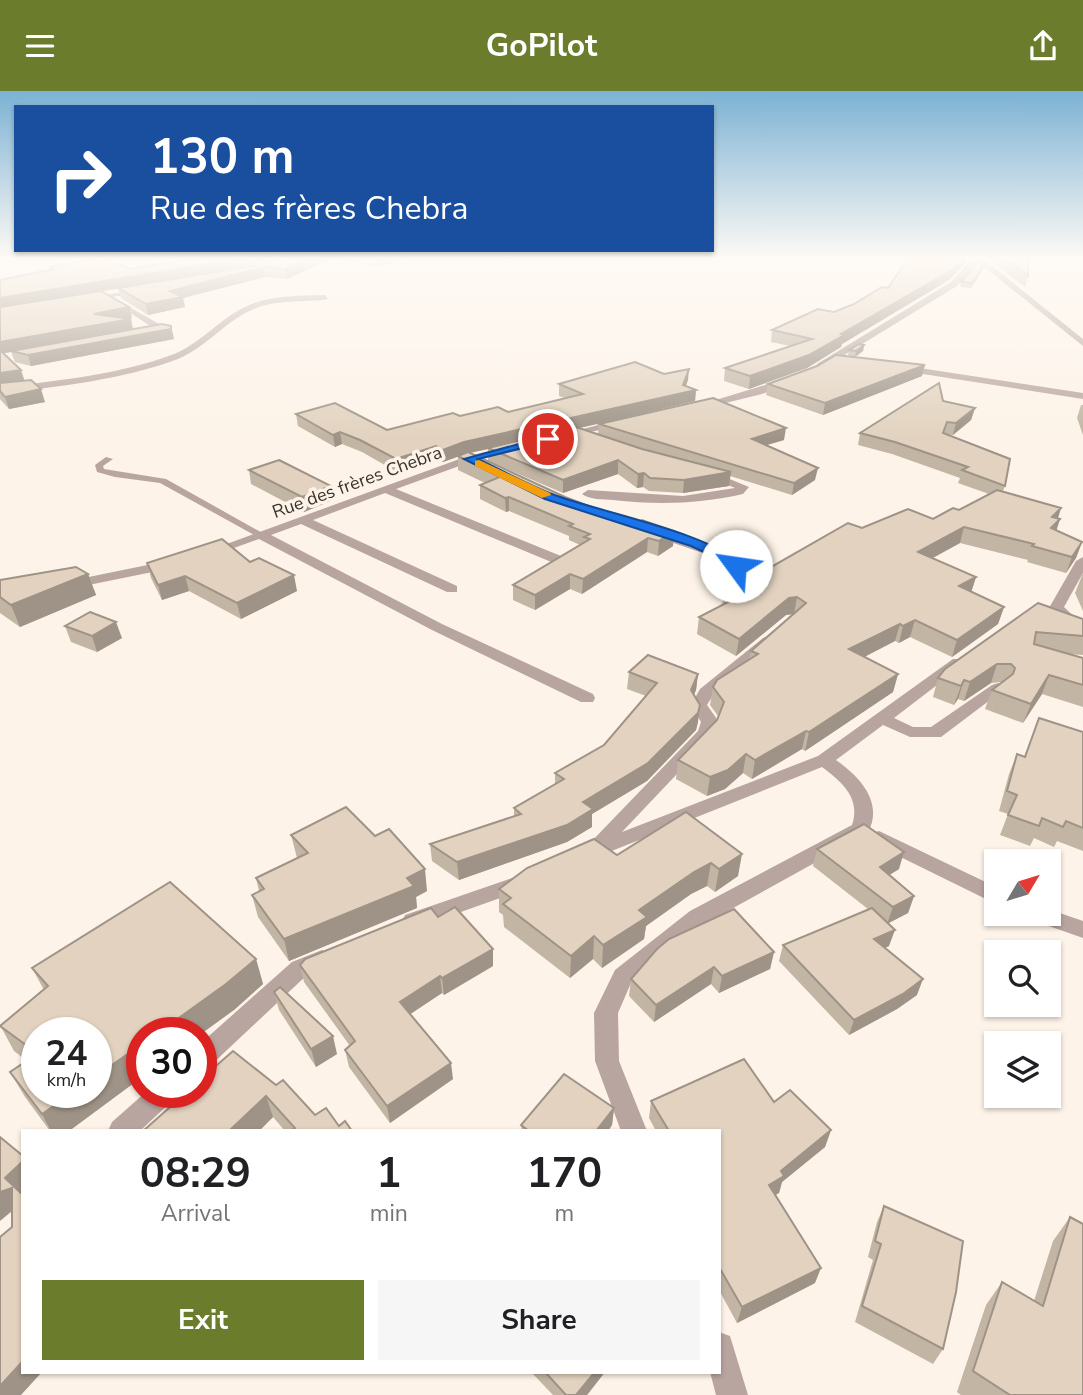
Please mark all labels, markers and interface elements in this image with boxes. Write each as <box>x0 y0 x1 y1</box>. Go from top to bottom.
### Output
text: GoPilot <box>486 24 597 67</box>
icon: menu <box>21 27 59 65</box>
icon: share <box>1024 27 1062 65</box>
text: 130 m <box>150 123 294 190</box>
icon: right <box>35 133 126 224</box>
text: Rue des frères Chebra <box>150 187 468 230</box>
pin <box>518 409 578 469</box>
icon: arrive <box>529 420 567 458</box>
street label: Rue des frères Chebra <box>269 440 445 524</box>
position arrow <box>699 529 773 603</box>
north arrow <box>984 849 1060 926</box>
map controls <box>984 849 1061 1108</box>
button: search <box>984 940 1061 1017</box>
speed limit sign: 30 <box>126 1017 217 1108</box>
text: 24 <box>45 1030 88 1077</box>
button: layers <box>984 1031 1061 1108</box>
text: km/h <box>47 1068 86 1092</box>
text: 08:29 <box>140 1145 251 1202</box>
text: 1 <box>376 1145 401 1202</box>
text: 170 <box>527 1145 602 1202</box>
text: Arrival <box>161 1198 230 1229</box>
text: min <box>370 1198 408 1229</box>
text: m <box>555 1198 574 1229</box>
button: Exit <box>42 1280 364 1360</box>
button: Share <box>378 1280 700 1360</box>

